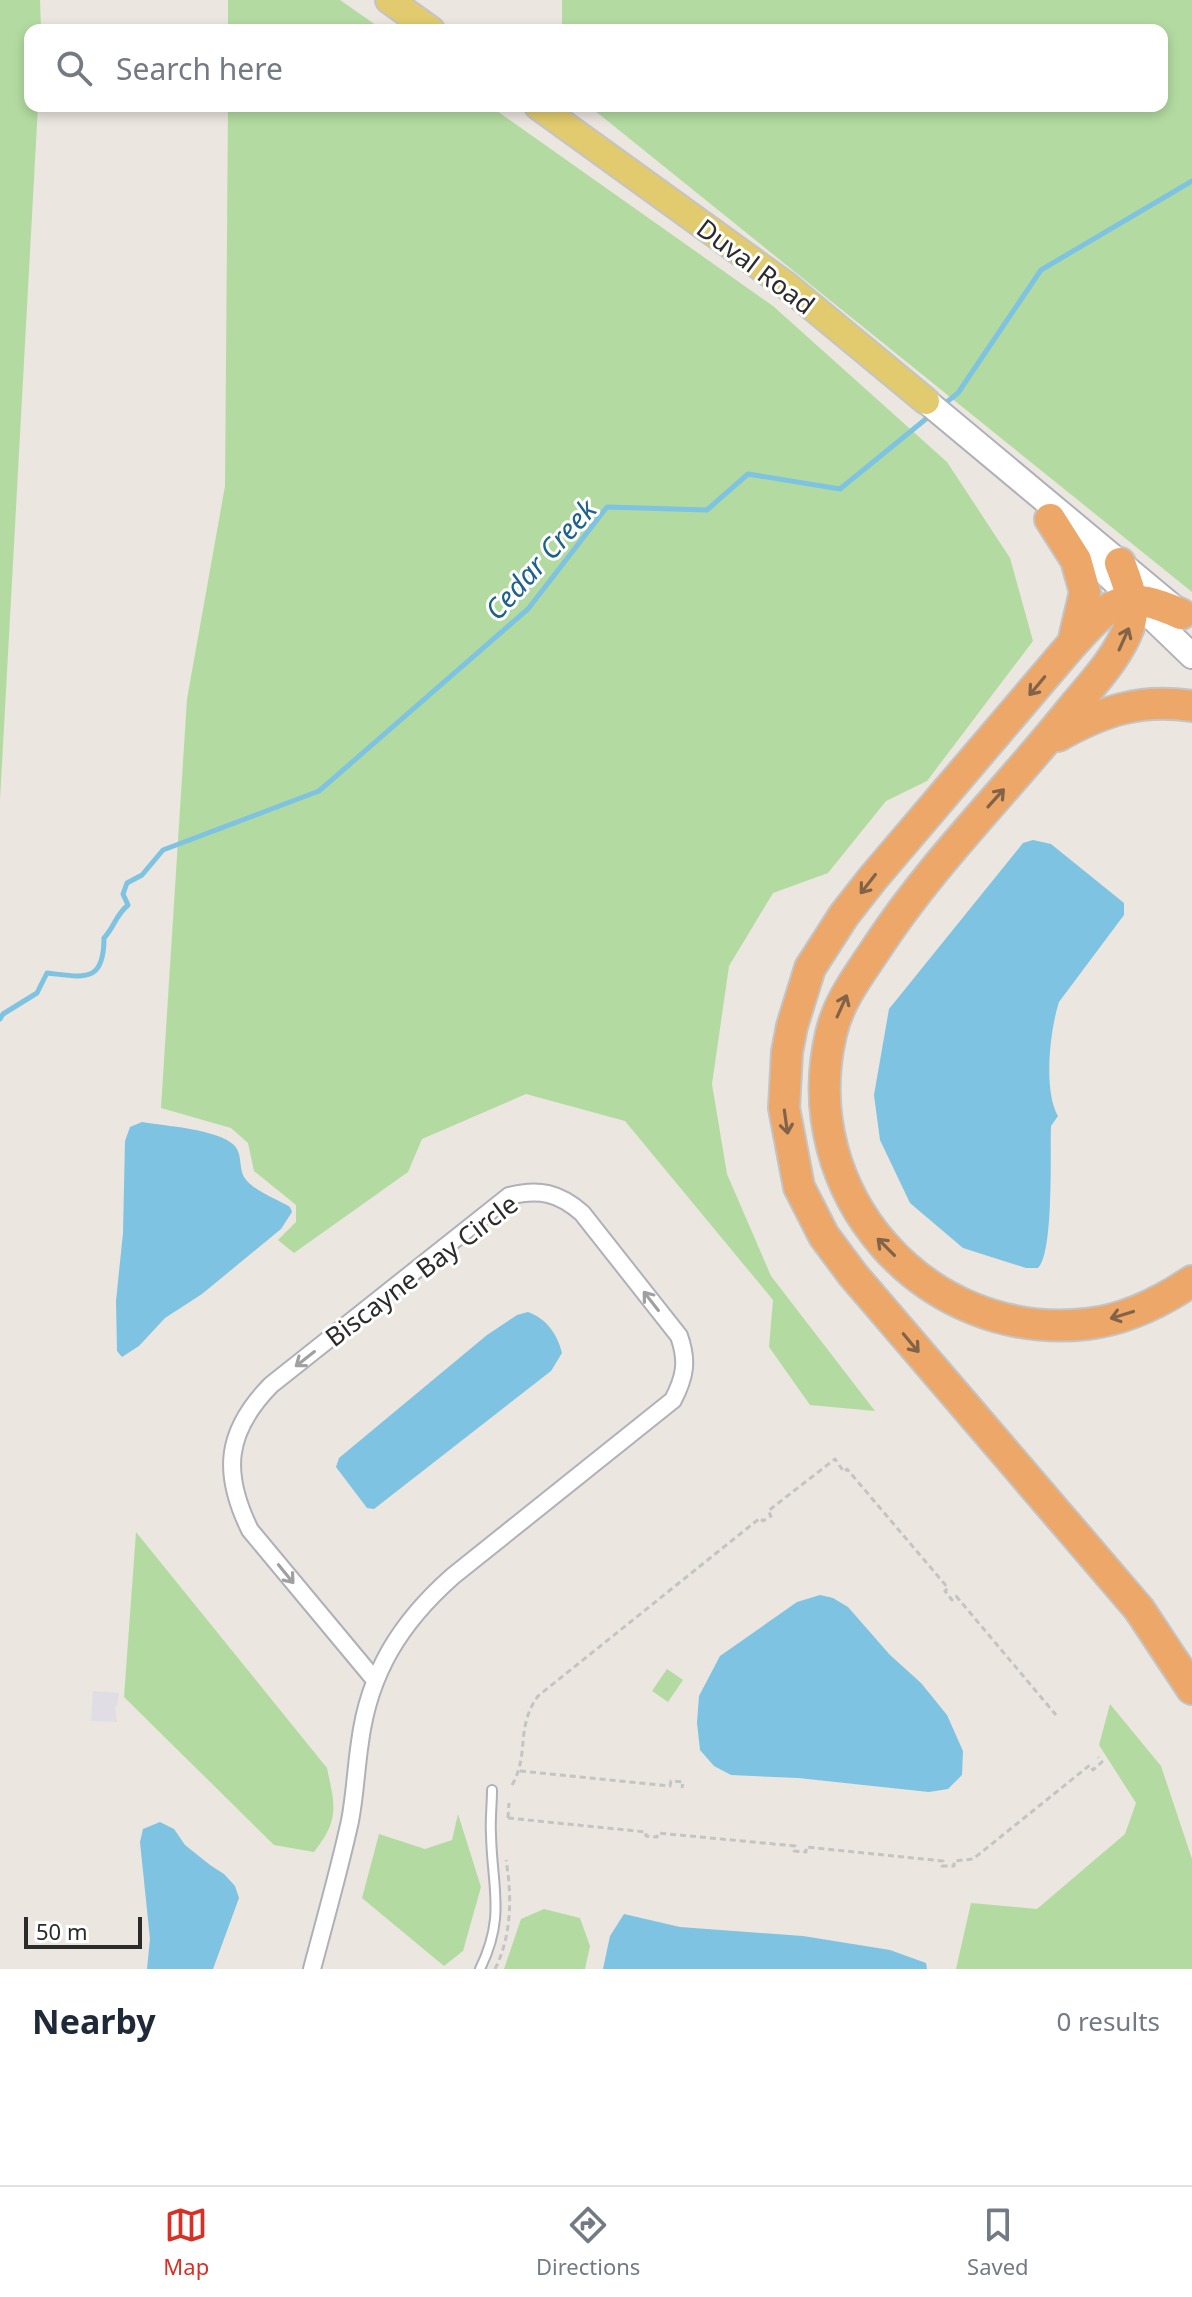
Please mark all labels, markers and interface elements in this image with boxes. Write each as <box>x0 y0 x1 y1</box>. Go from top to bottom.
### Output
search box <box>24 24 1168 112</box>
icon: search <box>52 46 96 90</box>
text: Search here <box>116 48 283 89</box>
street label: Duval Road <box>690 210 822 322</box>
water label: Cedar Creek <box>476 490 605 627</box>
one-way arrow <box>1117 627 1132 652</box>
one-way arrow <box>1028 675 1046 695</box>
one-way arrow <box>986 788 1004 808</box>
one-way arrow <box>860 873 877 894</box>
one-way arrow <box>835 994 850 1019</box>
one-way arrow <box>779 1108 794 1134</box>
street label: Biscayne Bay Circle <box>317 1186 525 1354</box>
one-way arrow <box>876 1238 896 1257</box>
one-way arrow <box>642 1291 660 1312</box>
one-way arrow <box>1110 1308 1136 1323</box>
one-way arrow <box>902 1332 920 1353</box>
one-way arrow <box>295 1350 316 1368</box>
one-way arrow <box>277 1564 295 1584</box>
scale bar <box>24 1913 142 1949</box>
text: 50 m <box>36 1916 87 1946</box>
text: Nearby <box>32 1998 156 2044</box>
text: 0 results <box>1056 2003 1160 2039</box>
tab: Map <box>163 2203 209 2281</box>
tab: Directions <box>536 2203 640 2281</box>
tab: Saved <box>967 2203 1029 2281</box>

